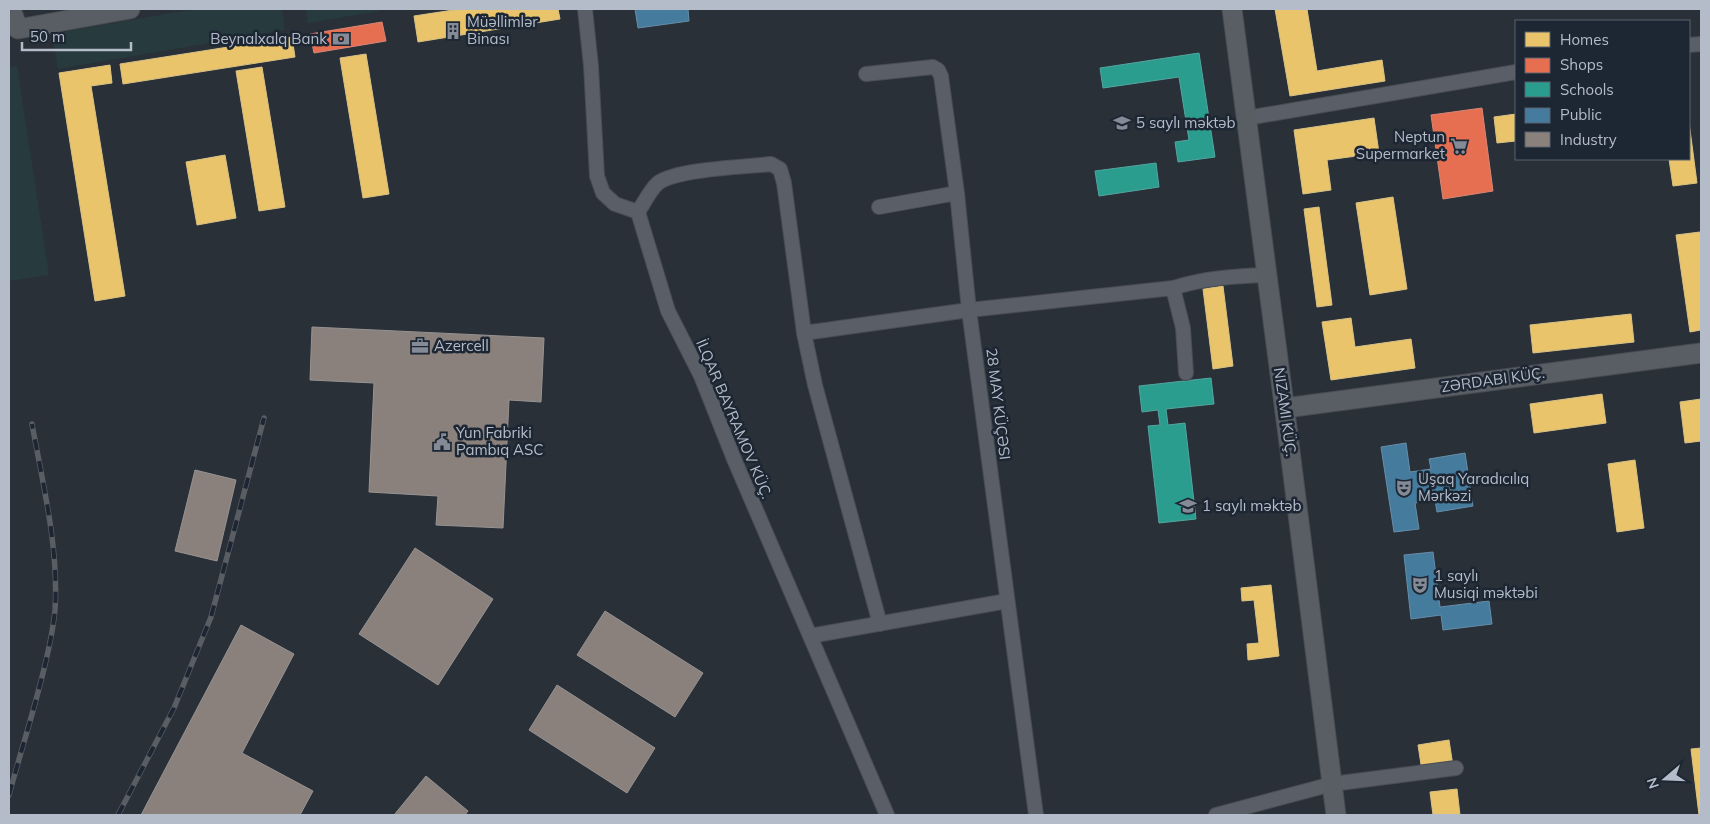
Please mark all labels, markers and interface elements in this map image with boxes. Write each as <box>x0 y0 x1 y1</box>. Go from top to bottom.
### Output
place label: Müəllimlər Binası <box>467 12 538 48</box>
scale bar <box>22 20 131 52</box>
legend <box>1515 20 1690 160</box>
building icon: Müəllimlər Binası <box>443 21 463 41</box>
text: 50 m <box>30 27 65 46</box>
place label: Beynalxalq Bank <box>210 29 327 48</box>
bank icon: Beynalxalq Bank <box>331 29 351 49</box>
text: Homes <box>1560 30 1609 49</box>
text: Shops <box>1560 55 1603 74</box>
text: Schools <box>1560 80 1614 99</box>
text: Public <box>1560 105 1602 124</box>
school or university icon: 5 saylı məktəb <box>1112 113 1132 133</box>
place label: 5 saylı məktəb <box>1136 113 1236 132</box>
place label: Neptun Supermarket <box>1356 127 1445 163</box>
text: Industry <box>1560 130 1617 149</box>
supermarket icon: Neptun Supermarket <box>1449 136 1469 156</box>
office icon: Azercell <box>410 336 430 356</box>
place label: Azercell <box>434 336 489 355</box>
street label: İLQAR BAYRAMOV KÜÇ. <box>692 336 777 502</box>
street label: 28 MAY KÜÇƏSI <box>982 347 1015 461</box>
street label: ZƏRDABI KÜÇ. <box>1440 363 1546 396</box>
street label: NIZAMI KÜÇ. <box>1270 366 1301 458</box>
place label: Yun Fabriki Pambıq ASC <box>455 423 544 459</box>
public building icon: Yun Fabriki Pambıq ASC <box>432 432 452 452</box>
place label: Uşaq Yaradıcılıq Mərkəzi <box>1418 469 1529 505</box>
theatre icon: Uşaq Yaradıcılıq Mərkəzi <box>1394 478 1414 498</box>
school or university icon: 1 saylı məktəb <box>1178 496 1198 516</box>
place label: 1 saylı məktəb <box>1202 496 1302 515</box>
place label: 1 saylı Musiqi məktəbi <box>1434 566 1538 602</box>
theatre icon: 1 saylı Musiqi məktəbi <box>1410 575 1430 595</box>
north arrow <box>1640 754 1690 804</box>
text: N <box>1642 775 1663 791</box>

